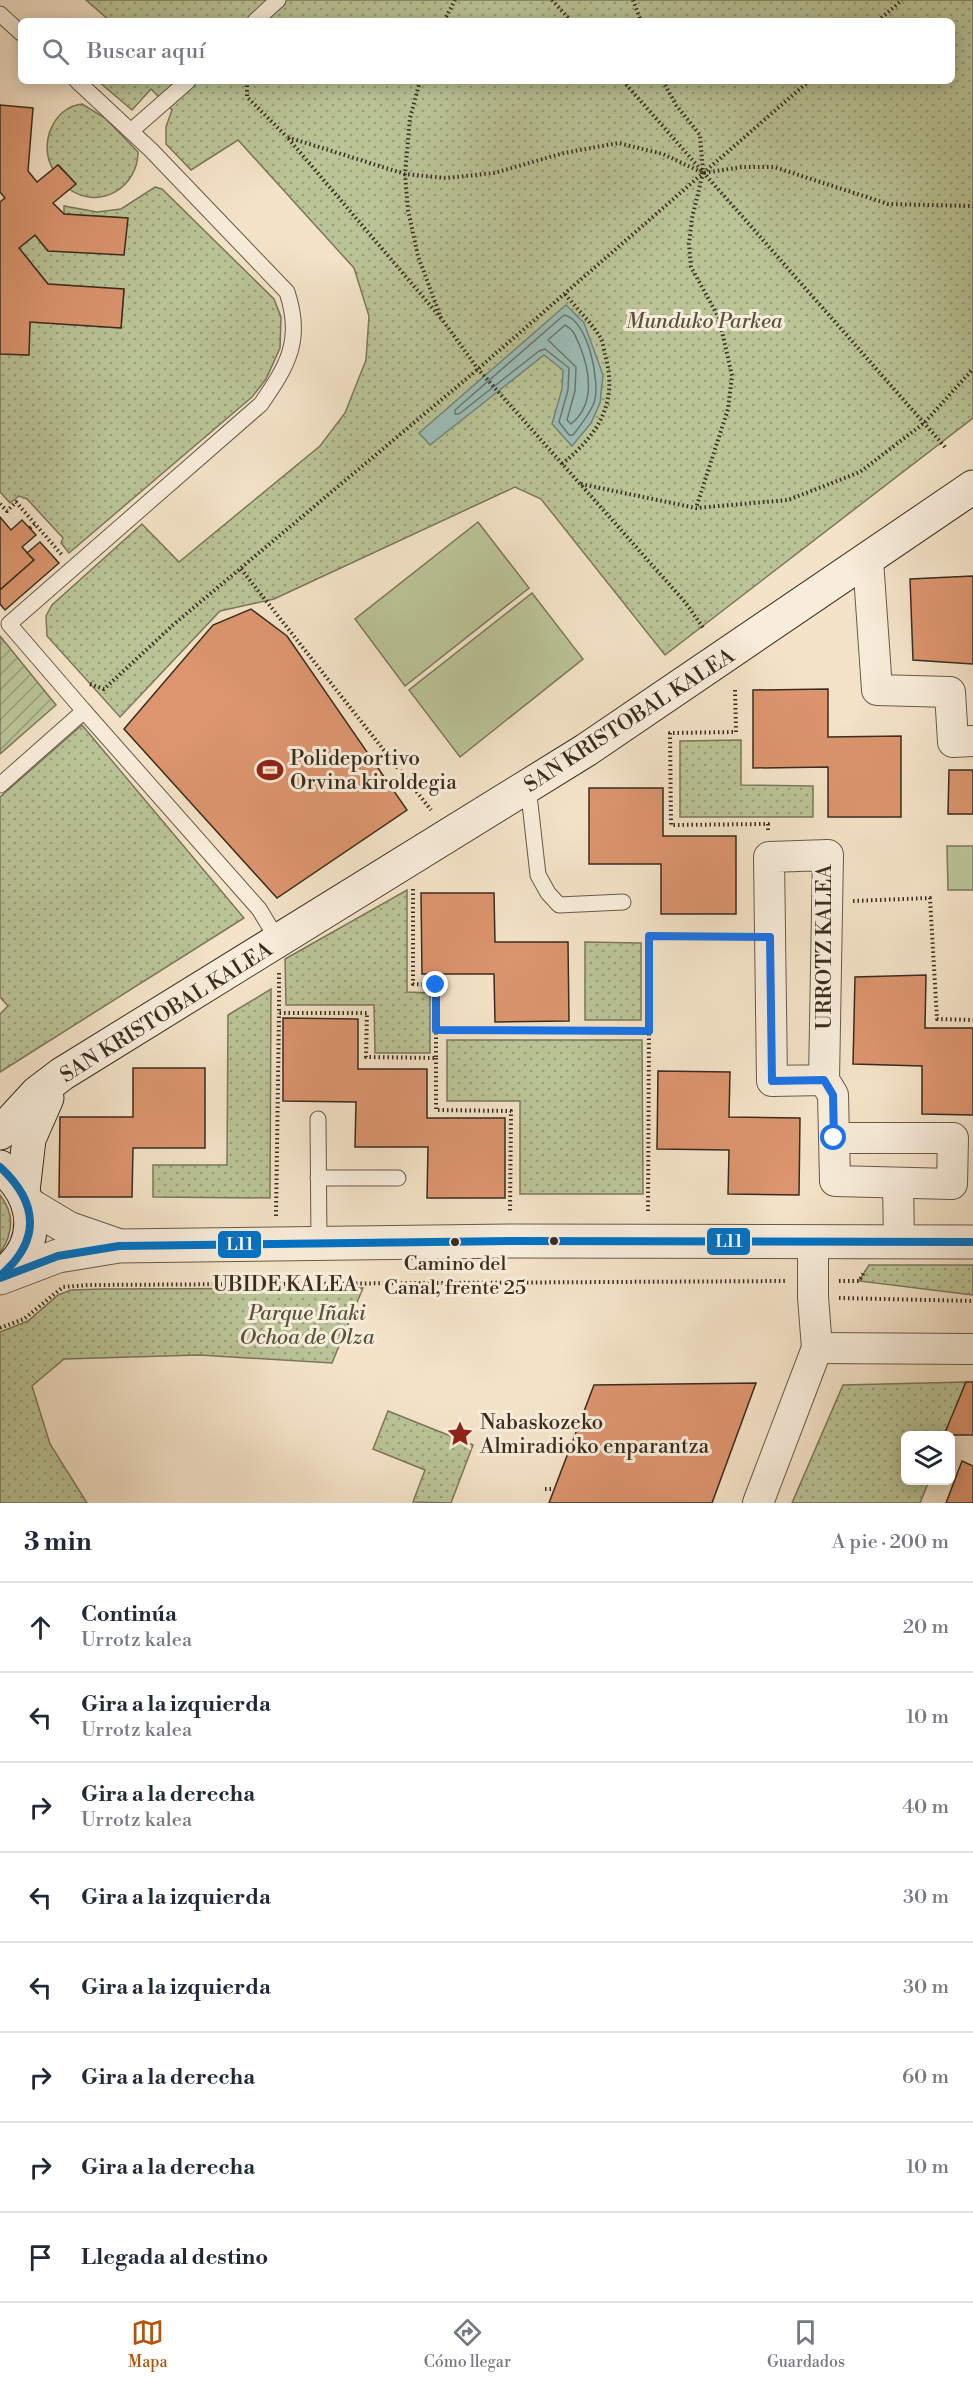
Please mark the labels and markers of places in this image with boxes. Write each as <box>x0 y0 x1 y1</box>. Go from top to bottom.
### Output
place label: Polideportivo Orvina kiroldegia <box>290 746 457 796</box>
sports icon: Polideportivo Orvina kiroldegia <box>255 755 285 785</box>
unlabelled marker <box>548 1235 560 1247</box>
marker: Camino del Canal, frente 25 <box>449 1236 461 1248</box>
place label: Camino del Canal, frente 25 <box>384 1252 526 1301</box>
place label: Nabaskozeko Almiradioko enparantza <box>479 1410 710 1460</box>
place icon: Nabaskozeko Almiradioko enparantza <box>445 1419 475 1449</box>

